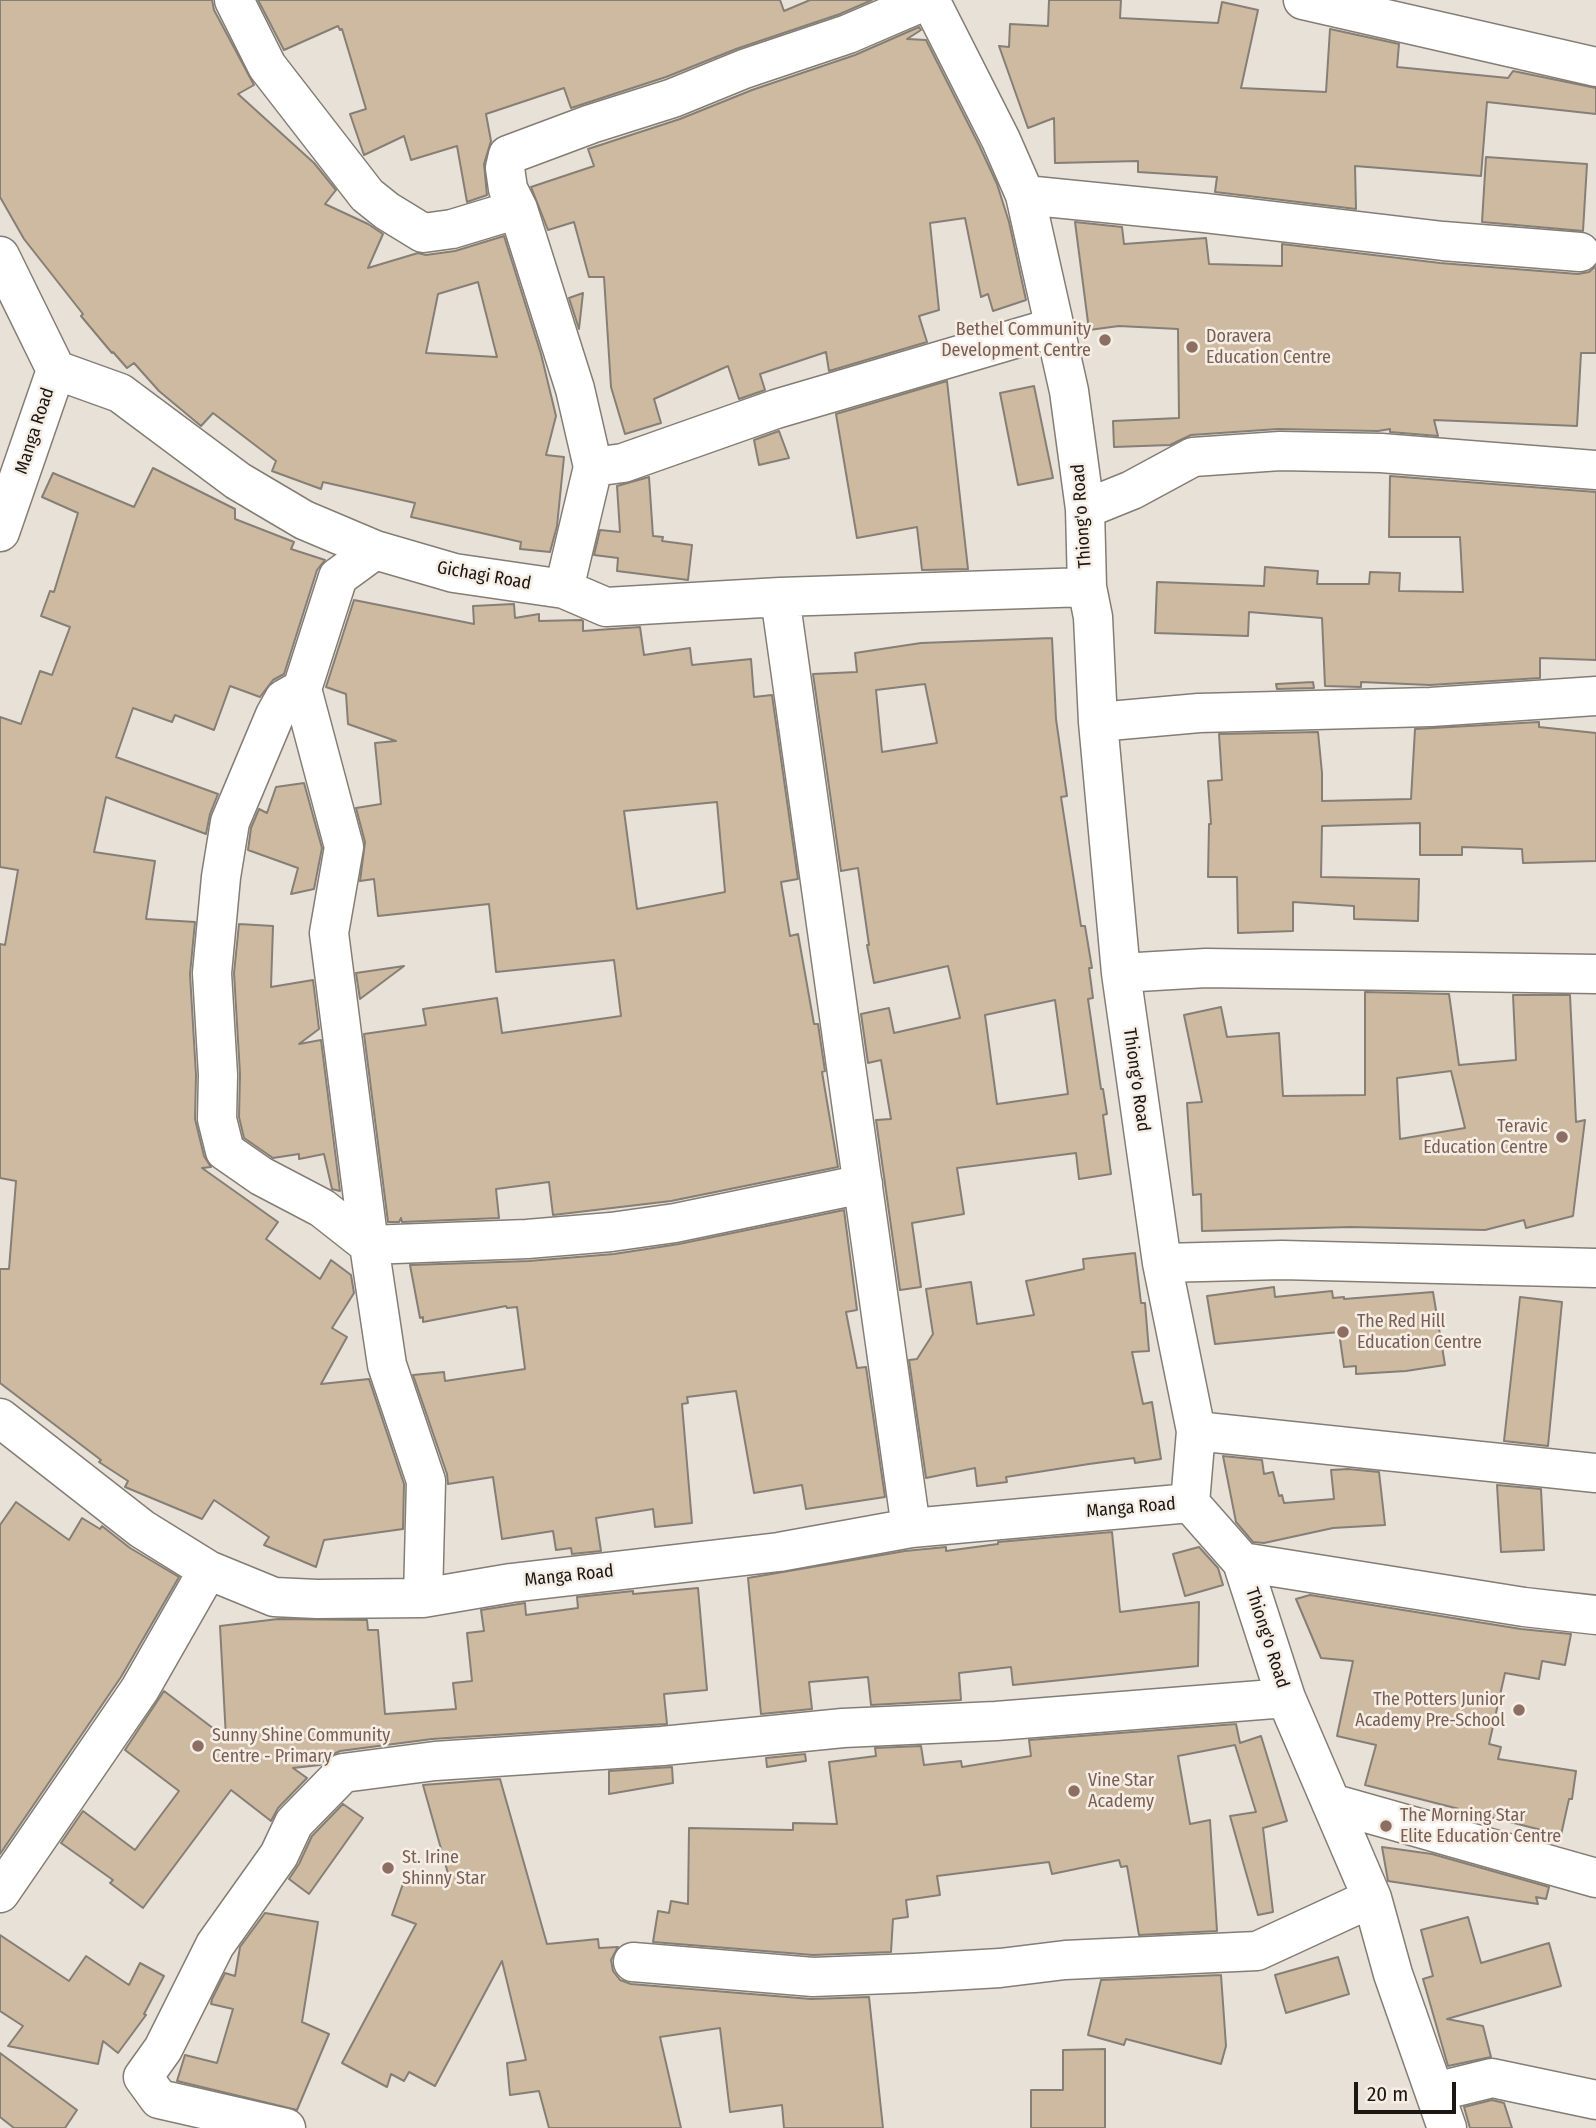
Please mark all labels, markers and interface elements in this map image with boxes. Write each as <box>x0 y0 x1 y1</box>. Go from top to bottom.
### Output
place label: Bethel Community Development Centre <box>941 319 1091 362</box>
place label: Doravera Education Centre <box>1206 326 1331 368</box>
marker: Bethel Community Development Centre <box>1097 332 1113 348</box>
marker: Doravera Education Centre <box>1184 339 1200 355</box>
street label: Manga Road <box>11 385 59 477</box>
street label: Thiong'o Road <box>1068 463 1096 569</box>
street label: Gichagi Road <box>435 557 533 595</box>
street label: Thiong'o Road <box>1118 1027 1154 1133</box>
place label: Teravic Education Centre <box>1423 1116 1548 1158</box>
marker: Teravic Education Centre <box>1554 1129 1570 1145</box>
place label: The Red Hill Education Centre <box>1357 1311 1482 1354</box>
marker: The Red Hill Education Centre <box>1335 1324 1351 1340</box>
street label: Manga Road <box>1085 1493 1177 1523</box>
street label: Manga Road <box>523 1561 615 1591</box>
street label: Thiong'o Road <box>1241 1585 1293 1691</box>
place label: The Potters Junior Academy Pre-School <box>1355 1689 1505 1732</box>
marker: The Potters Junior Academy Pre-School <box>1511 1702 1527 1718</box>
place label: Sunny Shine Community Centre - Primary <box>212 1725 390 1768</box>
marker: Sunny Shine Community Centre - Primary <box>190 1738 206 1754</box>
place label: Vine Star Academy <box>1088 1770 1154 1812</box>
marker: Vine Star Academy <box>1066 1783 1082 1799</box>
place label: The Morning Star Elite Education Centre <box>1400 1805 1561 1848</box>
marker: The Morning Star Elite Education Centre <box>1378 1818 1394 1834</box>
place label: St. Irine Shinny Star <box>402 1847 486 1890</box>
marker: St. Irine Shinny Star <box>380 1860 396 1876</box>
scale bar <box>1358 2068 1460 2112</box>
text: 20 m <box>1367 2081 1408 2107</box>

